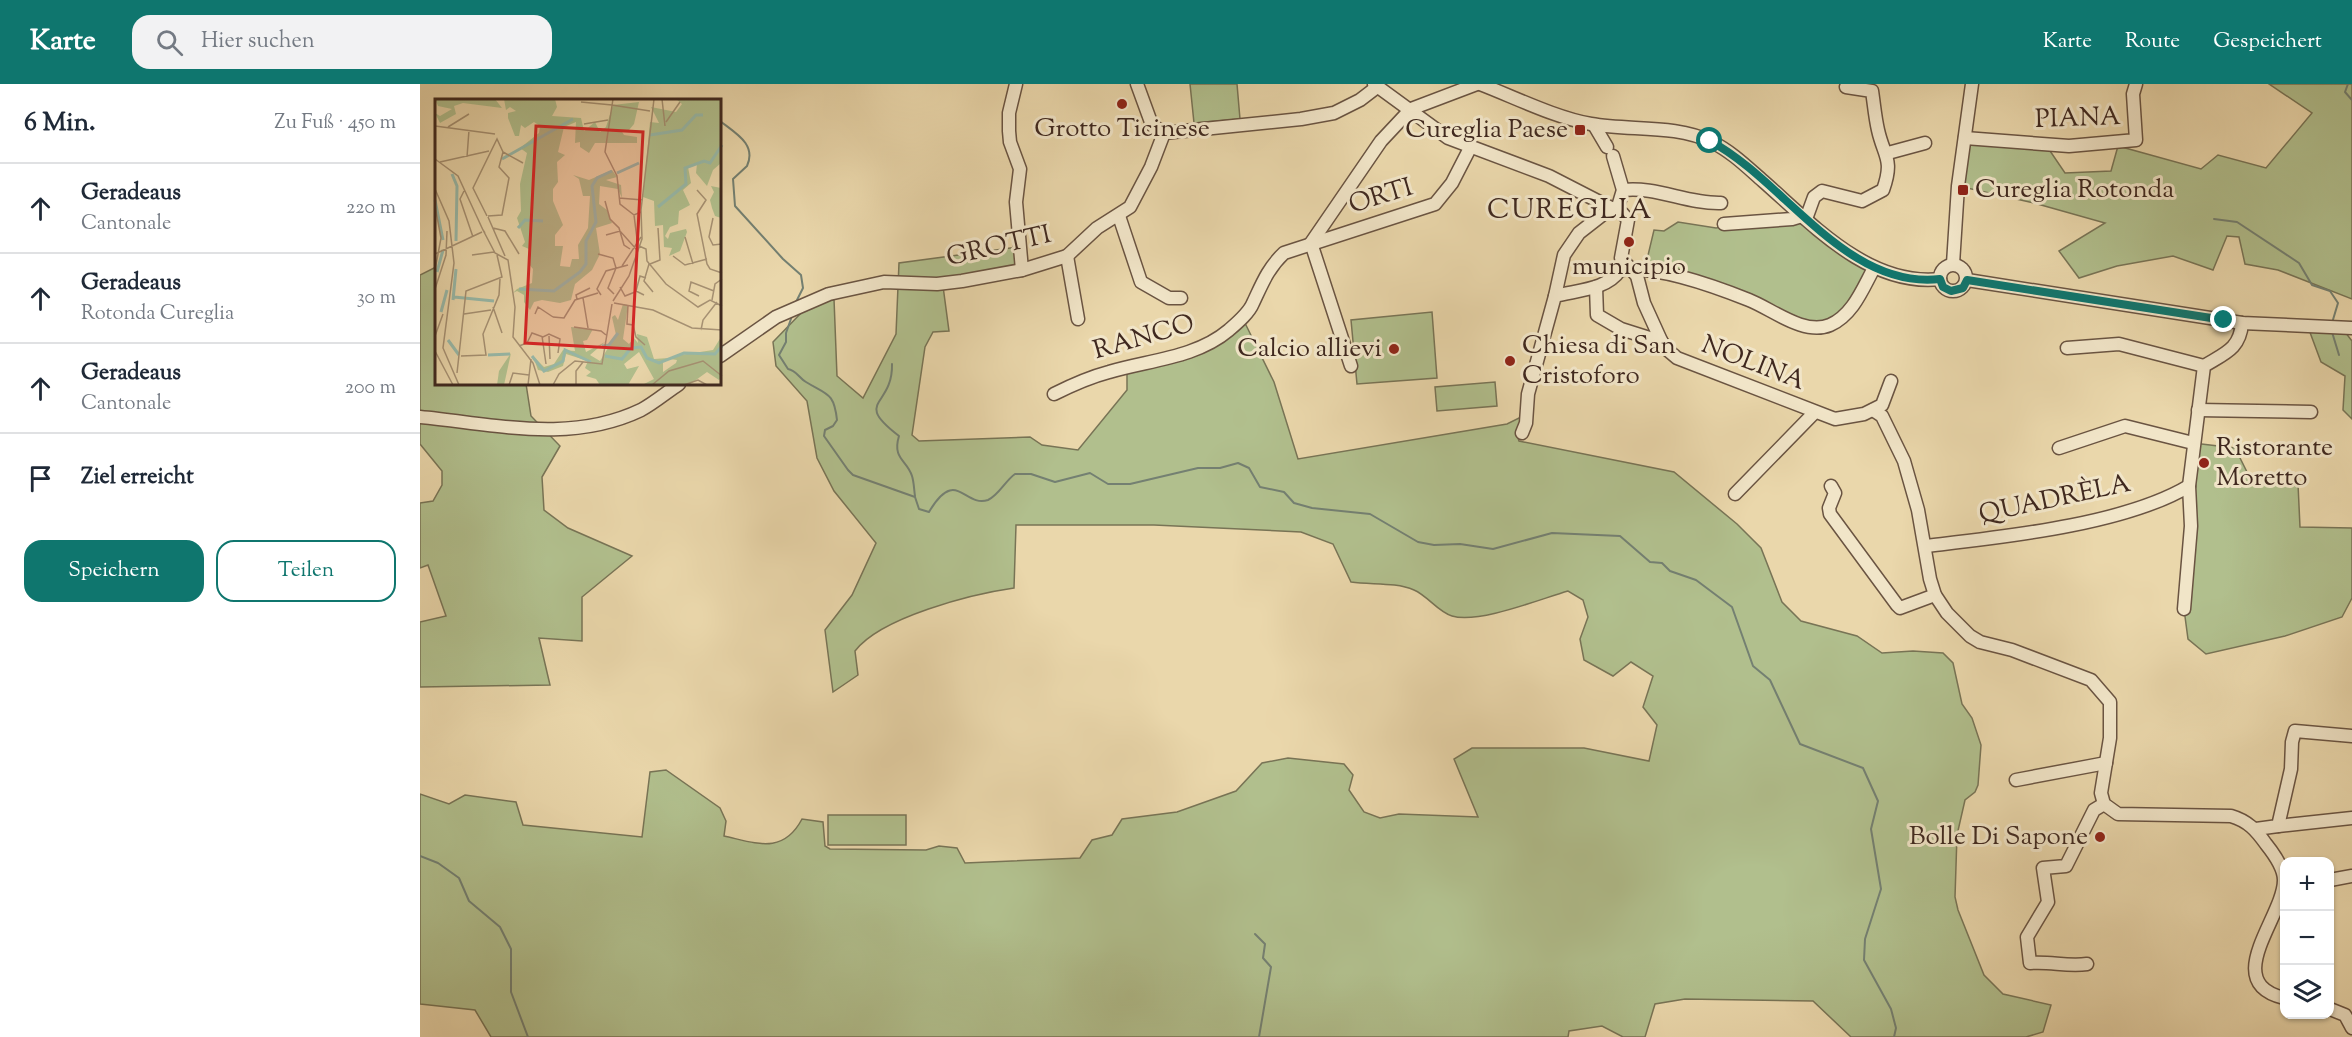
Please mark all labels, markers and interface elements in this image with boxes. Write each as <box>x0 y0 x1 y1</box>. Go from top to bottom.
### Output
search box <box>132 15 552 69</box>
text: Karte <box>30 22 96 62</box>
icon: search <box>153 26 186 59</box>
text: Hier suchen <box>201 26 315 58</box>
text: Karte <box>2043 27 2092 57</box>
text: Route <box>2125 27 2180 57</box>
text: Gespeichert <box>2213 27 2322 57</box>
marker: Grotto Ticinese <box>1115 97 1129 111</box>
inset map <box>435 99 722 386</box>
street label: PIANA <box>2034 99 2122 139</box>
text: 6 Min. <box>24 105 96 142</box>
text: Zu Fuß · 450 m <box>274 109 396 138</box>
place label: Grotto Ticinese <box>1034 111 1210 148</box>
place label: Cureglia Paese <box>1405 112 1568 149</box>
marker: Cureglia Paese <box>1573 123 1587 137</box>
route start <box>1696 127 1722 153</box>
street label: ORTI <box>1344 170 1418 224</box>
place label: Cureglia Rotonda <box>1975 172 2174 209</box>
text: Geradeaus <box>81 178 181 210</box>
marker: Cureglia Rotonda <box>1956 183 1970 197</box>
district label: CUREGLIA <box>1487 191 1653 231</box>
icon: ahead <box>24 192 57 225</box>
text: 220 m <box>346 194 396 223</box>
text: Cantonale <box>81 210 171 239</box>
street label: GROTTI <box>943 217 1055 277</box>
marker: municipio <box>1622 235 1636 249</box>
place label: municipio <box>1572 249 1686 286</box>
text: Geradeaus <box>81 268 181 300</box>
icon: ahead <box>24 282 57 315</box>
text: 30 m <box>357 284 396 313</box>
text: Rotonda Cureglia <box>81 300 234 329</box>
street label: RANCO <box>1089 306 1199 370</box>
route end <box>2210 306 2236 332</box>
street label: NOLINA <box>1696 327 1810 401</box>
place label: Chiesa di San Cristoforo <box>1522 328 1676 395</box>
place label: Calcio allievi <box>1237 331 1382 368</box>
marker: Calcio allievi <box>1387 342 1401 356</box>
marker: Chiesa di San Cristoforo <box>1503 354 1517 368</box>
text: Geradeaus <box>81 358 181 390</box>
icon: ahead <box>24 372 57 405</box>
text: 200 m <box>345 374 396 403</box>
text: Cantonale <box>81 390 171 419</box>
place label: Ristorante Moretto <box>2216 430 2333 497</box>
marker: Ristorante Moretto <box>2197 456 2211 470</box>
icon: arrive <box>24 462 57 495</box>
text: Ziel erreicht <box>81 462 194 494</box>
street label: QUADRÈLA <box>1976 466 2134 534</box>
button: Speichern <box>24 540 204 602</box>
button: Teilen <box>216 540 396 602</box>
place label: Bolle Di Sapone <box>1909 819 2088 856</box>
marker: Bolle Di Sapone <box>2093 830 2107 844</box>
map controls <box>2280 857 2334 1019</box>
button: + <box>2280 857 2334 911</box>
button: − <box>2280 911 2334 965</box>
button: layers <box>2280 965 2334 1019</box>

